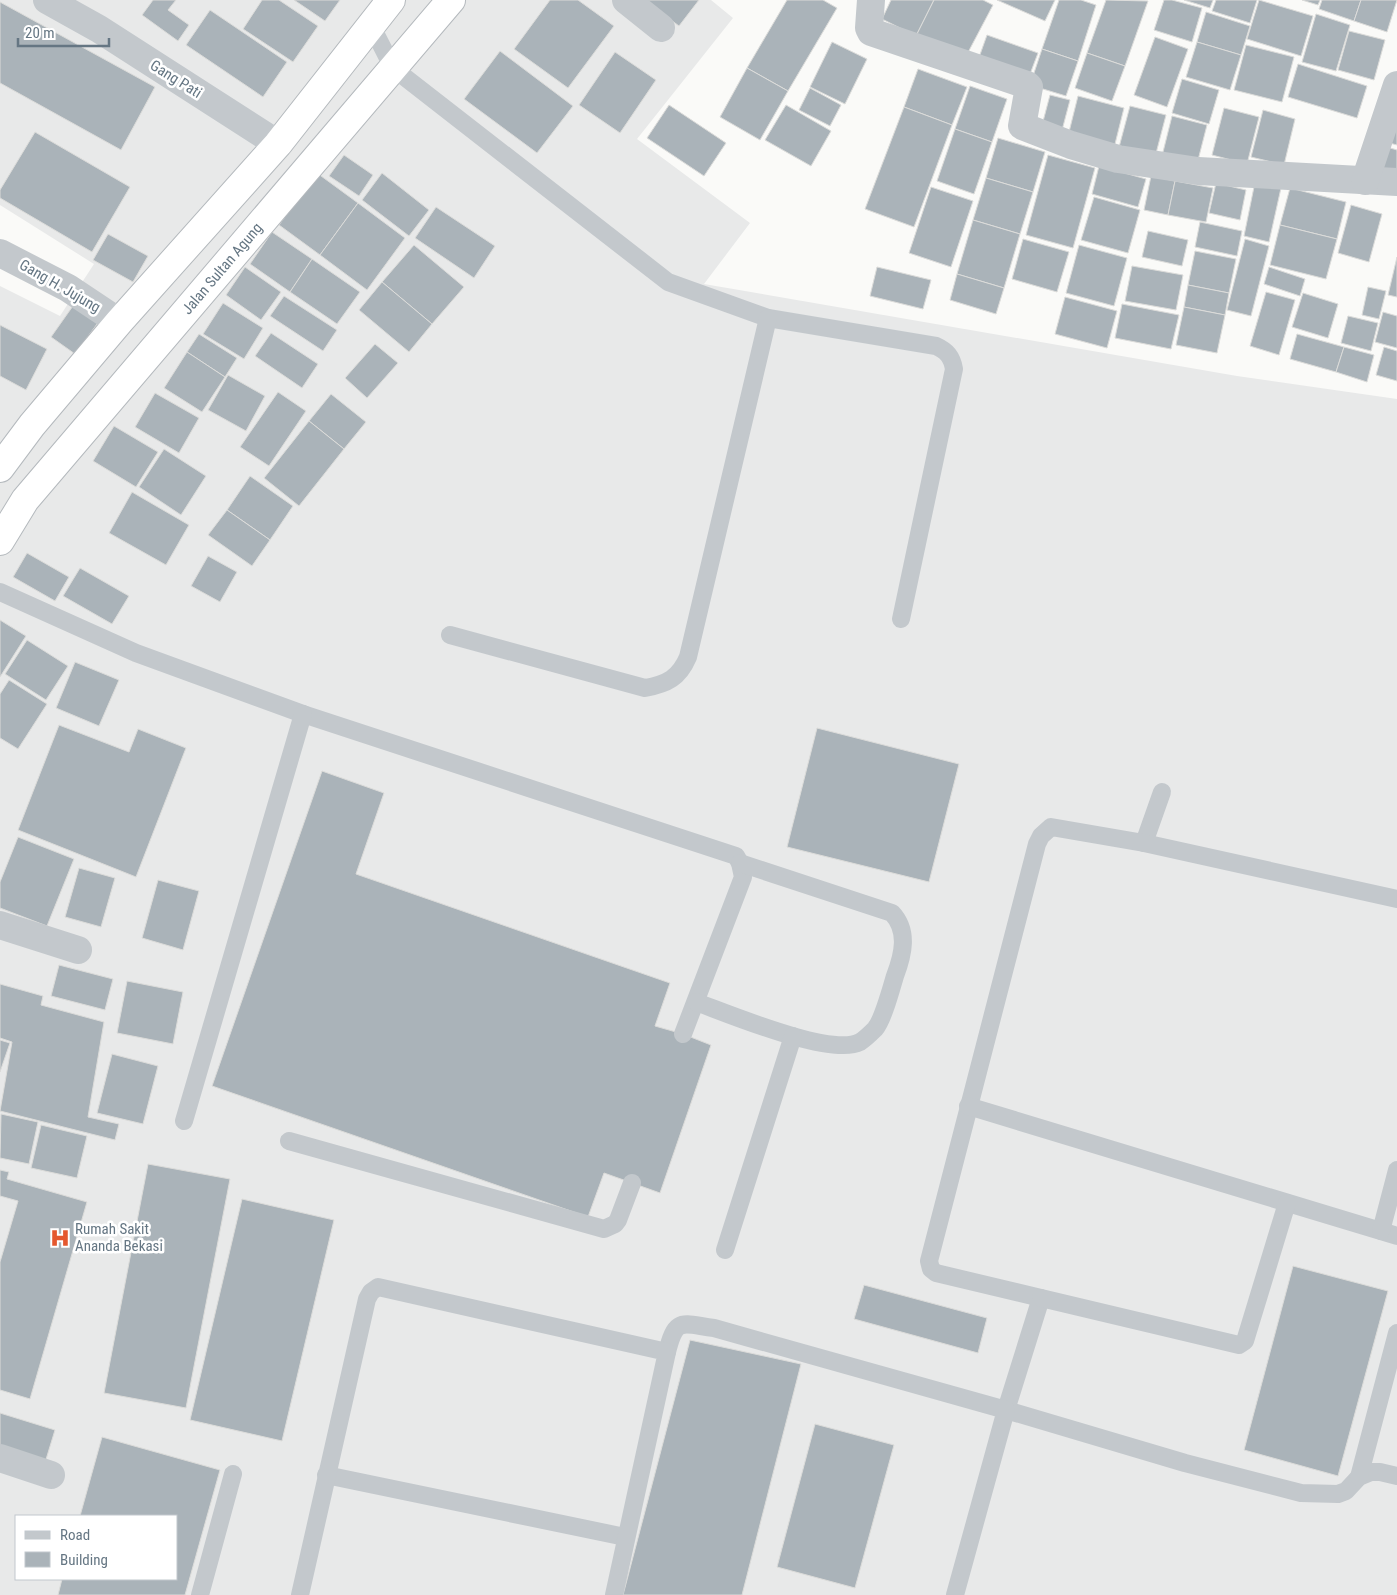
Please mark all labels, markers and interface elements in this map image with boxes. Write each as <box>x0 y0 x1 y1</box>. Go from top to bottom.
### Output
scale bar <box>18 15 109 47</box>
text: 20 m <box>25 24 55 42</box>
street label: Gang Pati <box>147 56 205 102</box>
street label: Jalan Sultan Agung <box>178 219 266 318</box>
street label: Gang H. Jujung <box>16 256 104 316</box>
place label: Rumah Sakit Ananda Bekasi <box>75 1220 163 1255</box>
hospital icon: Rumah Sakit Ananda Bekasi <box>49 1227 71 1249</box>
legend <box>15 1515 178 1580</box>
text: Road <box>60 1526 90 1544</box>
text: Building <box>60 1551 108 1569</box>

